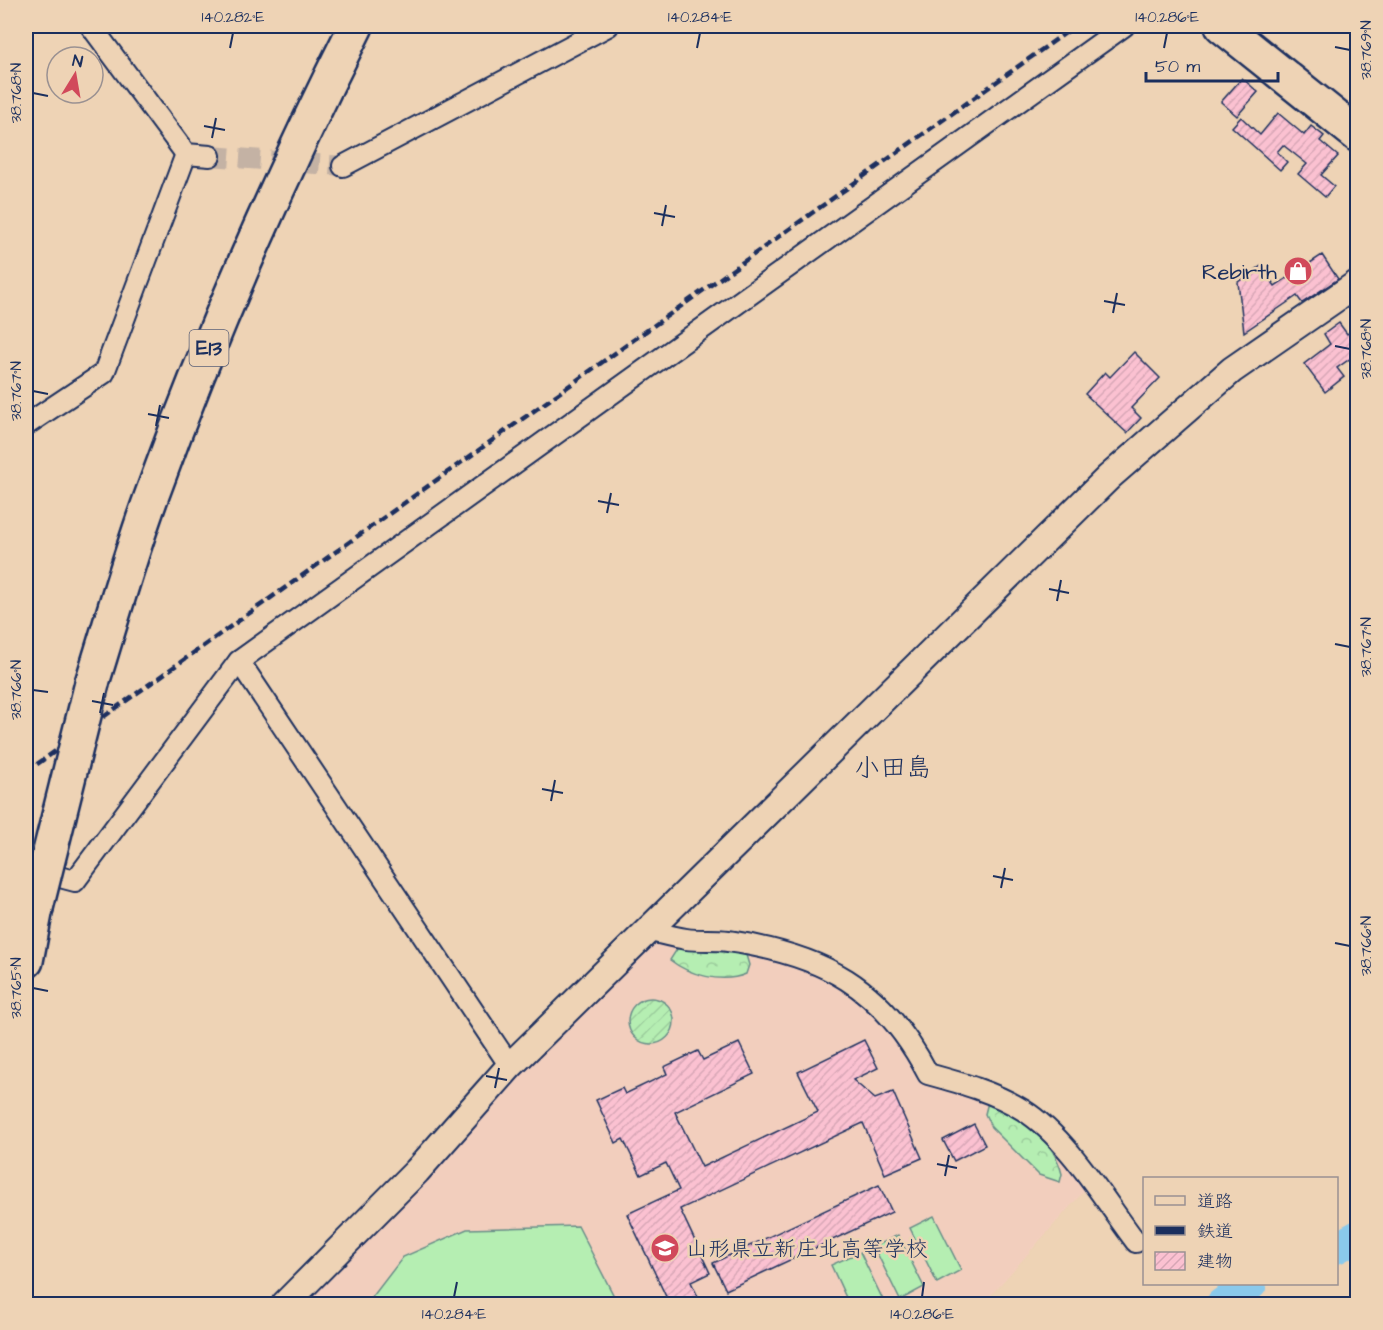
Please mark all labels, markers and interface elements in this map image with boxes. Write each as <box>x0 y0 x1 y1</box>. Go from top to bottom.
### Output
text: 140.282°E <box>202 7 265 28</box>
text: 140.284°E <box>668 7 732 28</box>
text: 140.286°E <box>1135 7 1199 28</box>
text: 38.769°N <box>1356 20 1377 80</box>
north arrow <box>45 45 105 105</box>
scale bar <box>1146 45 1278 83</box>
text: N <box>71 50 85 73</box>
text: 50 m <box>1155 54 1200 79</box>
text: 38.768°N <box>6 63 27 123</box>
shop icon: Rebirth <box>1282 255 1314 287</box>
place label: Rebirth <box>1202 257 1277 288</box>
text: 38.768°N <box>1356 319 1377 379</box>
road number: E13 <box>190 330 228 366</box>
text: 38.767°N <box>6 361 27 421</box>
text: 38.767°N <box>1356 617 1377 677</box>
text: 38.766°N <box>6 660 27 720</box>
district label: 小田島 <box>854 750 932 786</box>
text: 38.766°N <box>1356 916 1377 976</box>
text: 38.765°N <box>6 957 27 1019</box>
legend <box>1143 1177 1338 1285</box>
text: 道路 <box>1197 1189 1233 1214</box>
text: 鉄道 <box>1197 1219 1233 1244</box>
school or university icon: 山形県立新庄北高等学校 <box>649 1232 681 1264</box>
place label: 山形県立新庄北高等学校 <box>686 1234 928 1265</box>
text: 建物 <box>1197 1249 1233 1274</box>
text: 140.284°E <box>422 1304 486 1325</box>
text: 140.286°E <box>890 1304 954 1325</box>

